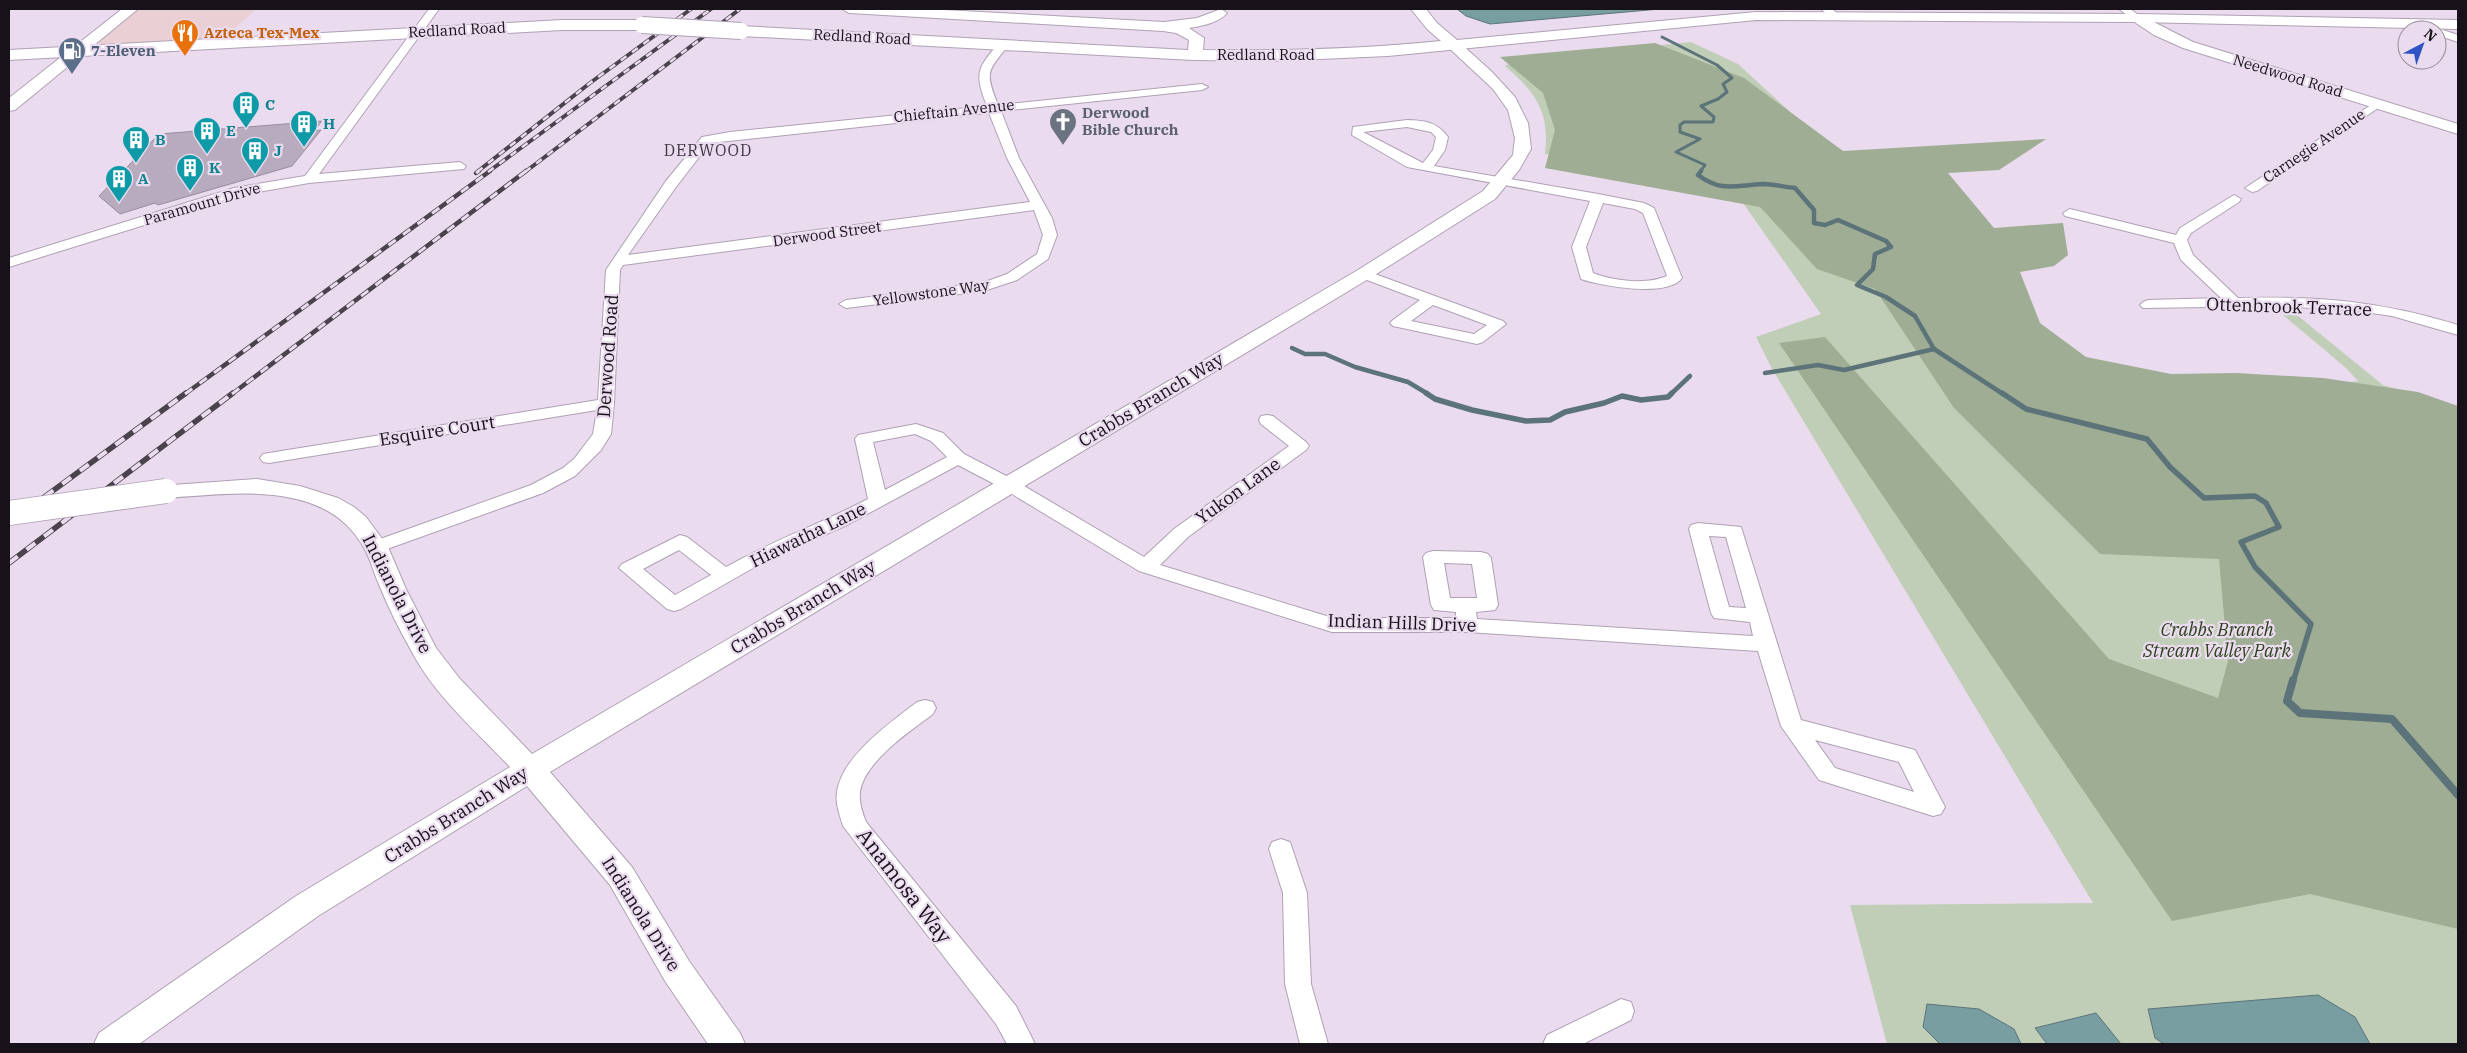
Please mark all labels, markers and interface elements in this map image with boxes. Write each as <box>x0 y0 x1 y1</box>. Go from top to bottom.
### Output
street label: Redland Road <box>408 17 506 42</box>
restaurant icon: Azteca Tex-Mex <box>170 18 200 57</box>
north arrow <box>2397 20 2447 70</box>
place label: Azteca Tex-Mex <box>204 23 320 42</box>
street label: Redland Road <box>813 24 911 49</box>
text: N <box>2420 25 2441 46</box>
fuel station icon: 7-Eleven <box>57 36 87 75</box>
place label: 7-Eleven <box>91 41 156 60</box>
street label: Redland Road <box>1217 45 1315 64</box>
street label: Needwood Road <box>2231 50 2345 101</box>
building icon: C <box>231 90 261 129</box>
place label: C <box>265 95 275 114</box>
street label: Chieftain Avenue <box>893 95 1015 126</box>
place label: Derwood Bible Church <box>1082 103 1179 139</box>
street label: Carnegie Avenue <box>2259 104 2368 187</box>
church icon: Derwood Bible Church <box>1048 107 1078 146</box>
building icon: H <box>289 109 319 148</box>
place label: H <box>323 114 335 133</box>
building icon: E <box>192 116 222 155</box>
place label: E <box>226 121 236 140</box>
building icon: B <box>121 125 151 164</box>
place label: B <box>155 130 166 149</box>
building icon: J <box>240 136 270 175</box>
district label: DERWOOD <box>664 140 752 160</box>
place label: J <box>274 141 282 160</box>
building icon: K <box>175 153 205 192</box>
place label: K <box>209 158 221 177</box>
building icon: A <box>104 164 134 203</box>
place label: A <box>138 169 149 188</box>
street label: Paramount Drive <box>141 178 262 229</box>
street label: Derwood Street <box>772 216 882 251</box>
street label: Yellowstone Way <box>872 275 990 310</box>
street label: Ottenbrook Terrace <box>2206 292 2372 321</box>
street label: Derwood Road <box>592 294 623 418</box>
street label: Crabbs Branch Way <box>1074 347 1228 452</box>
street label: Esquire Court <box>377 410 497 451</box>
street label: Yukon Lane <box>1191 452 1285 529</box>
street label: Hiawatha Lane <box>746 497 870 573</box>
street label: Indianola Drive <box>358 530 437 657</box>
street label: Crabbs Branch Way <box>726 554 880 659</box>
street label: Indian Hills Drive <box>1327 608 1477 637</box>
park label: Crabbs Branch Stream Valley Park <box>2142 618 2292 662</box>
street label: Crabbs Branch Way <box>380 761 532 868</box>
street label: Anamosa Way <box>851 822 959 949</box>
street label: Indianola Drive <box>597 852 686 975</box>

